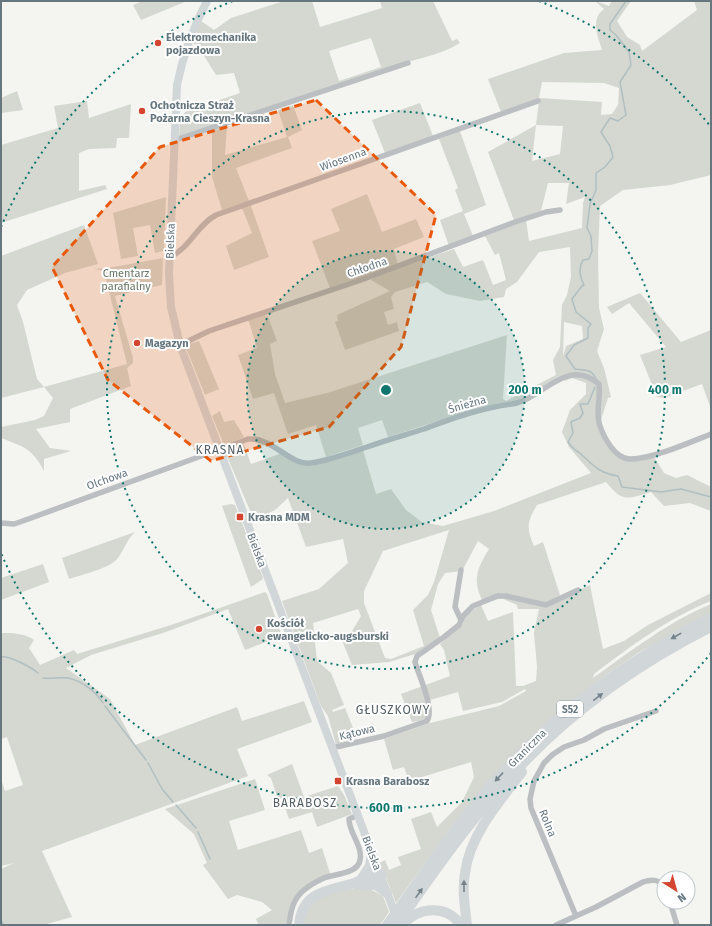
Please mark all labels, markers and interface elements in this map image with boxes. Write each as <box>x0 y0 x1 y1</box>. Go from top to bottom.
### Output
place label: Elektromechanika pojazdowa <box>166 31 256 57</box>
marker: Elektromechanika pojazdowa <box>153 38 163 48</box>
place label: Ochotnicza Straż Pożarna Cieszyn-Krasna <box>150 99 270 125</box>
marker: Ochotnicza Straż Pożarna Cieszyn-Krasna <box>137 106 147 116</box>
street label: Wiosenna <box>318 145 368 174</box>
street label: Bielska <box>163 223 178 259</box>
street label: Chłodna <box>346 255 389 280</box>
park label: Cmentarz parafialny <box>101 267 151 293</box>
place label: Magazyn <box>145 337 189 350</box>
marker: Magazyn <box>132 338 142 348</box>
centre of rings <box>379 383 393 397</box>
text: 200 m <box>508 383 542 397</box>
text: 400 m <box>648 383 682 397</box>
street label: Śnieżna <box>446 392 488 416</box>
district label: KRASNA <box>196 443 244 457</box>
street label: Olchowa <box>85 466 129 493</box>
place label: Krasna MDM <box>248 511 310 524</box>
marker: Krasna MDM <box>235 512 245 522</box>
street label: Bielska <box>244 531 269 569</box>
place label: Kościół ewangelicko-augsburski <box>267 617 389 643</box>
marker: Kościół ewangelicko-augsburski <box>254 624 264 634</box>
one-way arrow <box>671 632 682 639</box>
one-way arrow <box>592 693 603 702</box>
road number: S52 <box>557 701 583 717</box>
district label: GŁUSZKOWY <box>356 703 430 717</box>
street label: Kątowa <box>338 722 376 743</box>
street label: Graniczna <box>505 726 549 770</box>
one-way arrow <box>494 772 503 782</box>
place label: Krasna Barabosz <box>346 775 429 788</box>
marker: Krasna Barabosz <box>333 776 343 786</box>
district label: BARABOSZ <box>273 796 337 810</box>
text: 600 m <box>369 801 403 815</box>
street label: Rolna <box>536 808 559 839</box>
street label: Bielska <box>359 834 384 872</box>
north arrow <box>656 870 696 910</box>
one-way arrow <box>461 879 467 892</box>
one-way arrow <box>415 888 423 898</box>
text: N <box>675 890 689 905</box>

